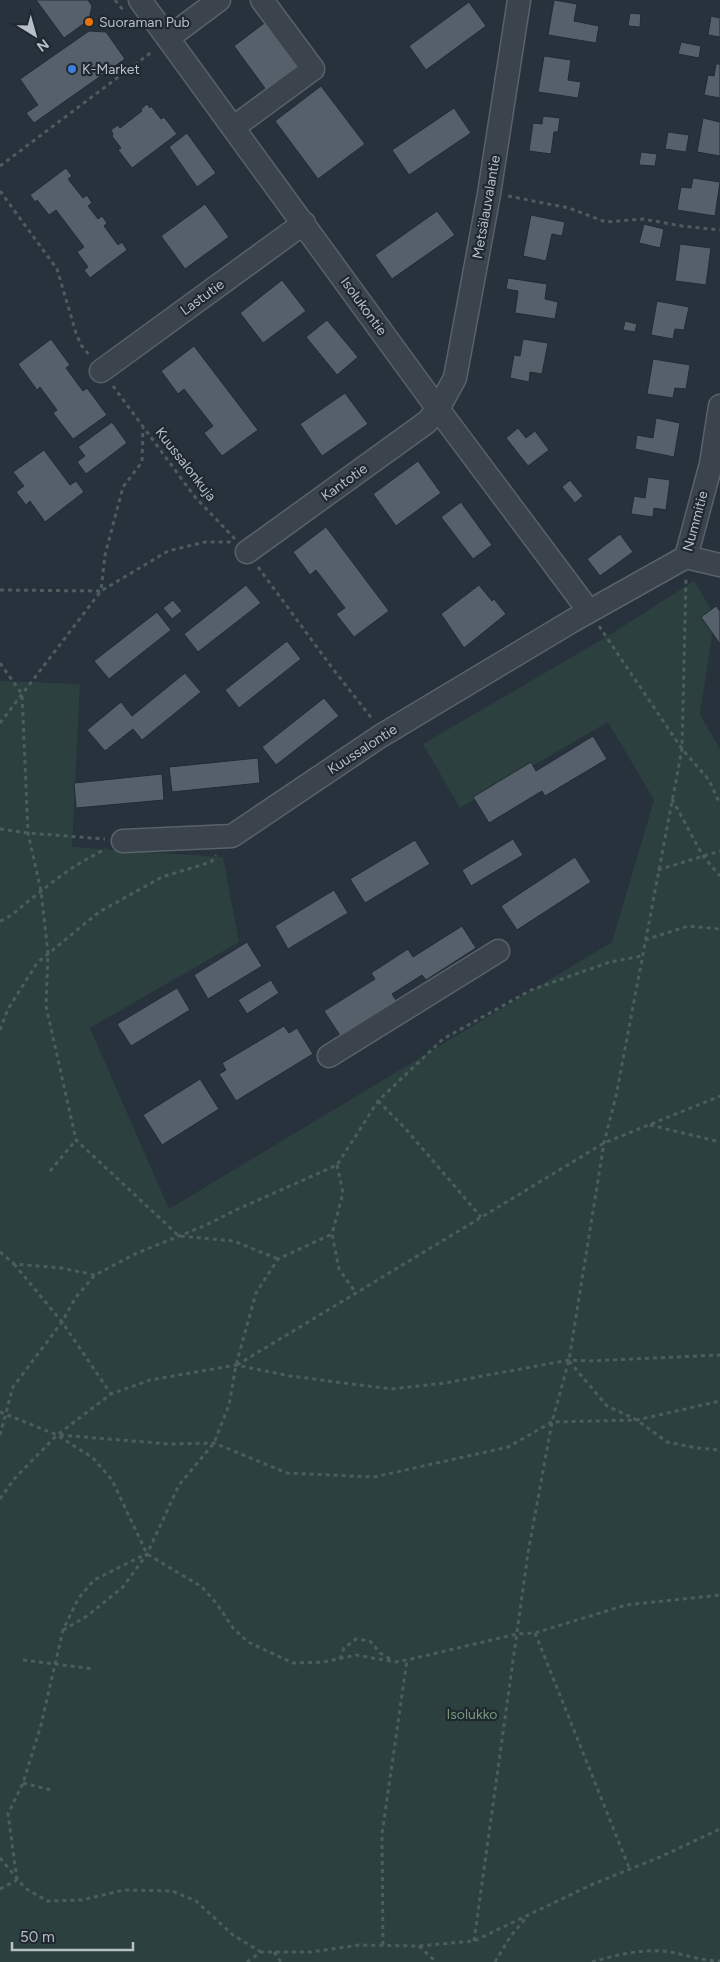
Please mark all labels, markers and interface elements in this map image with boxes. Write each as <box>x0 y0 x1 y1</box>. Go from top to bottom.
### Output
north arrow <box>10 10 60 60</box>
place label: Suoraman Pub <box>99 14 190 31</box>
marker: Suoraman Pub <box>83 16 95 28</box>
text: N <box>33 35 52 55</box>
place label: K-Market <box>82 61 140 78</box>
marker: K-Market <box>66 63 78 75</box>
street label: Metsälauvalantie <box>469 154 504 260</box>
street label: Isolukontie <box>337 274 391 339</box>
street label: Lastutie <box>177 276 228 319</box>
street label: Kuussalonkuja <box>152 424 220 505</box>
street label: Kantotie <box>318 460 371 505</box>
street label: Nummitie <box>679 489 712 553</box>
street label: Kuussalontie <box>324 720 401 778</box>
park label: Isolukko <box>447 1706 497 1723</box>
scale bar <box>12 1920 134 1952</box>
text: 50 m <box>20 1928 55 1946</box>

